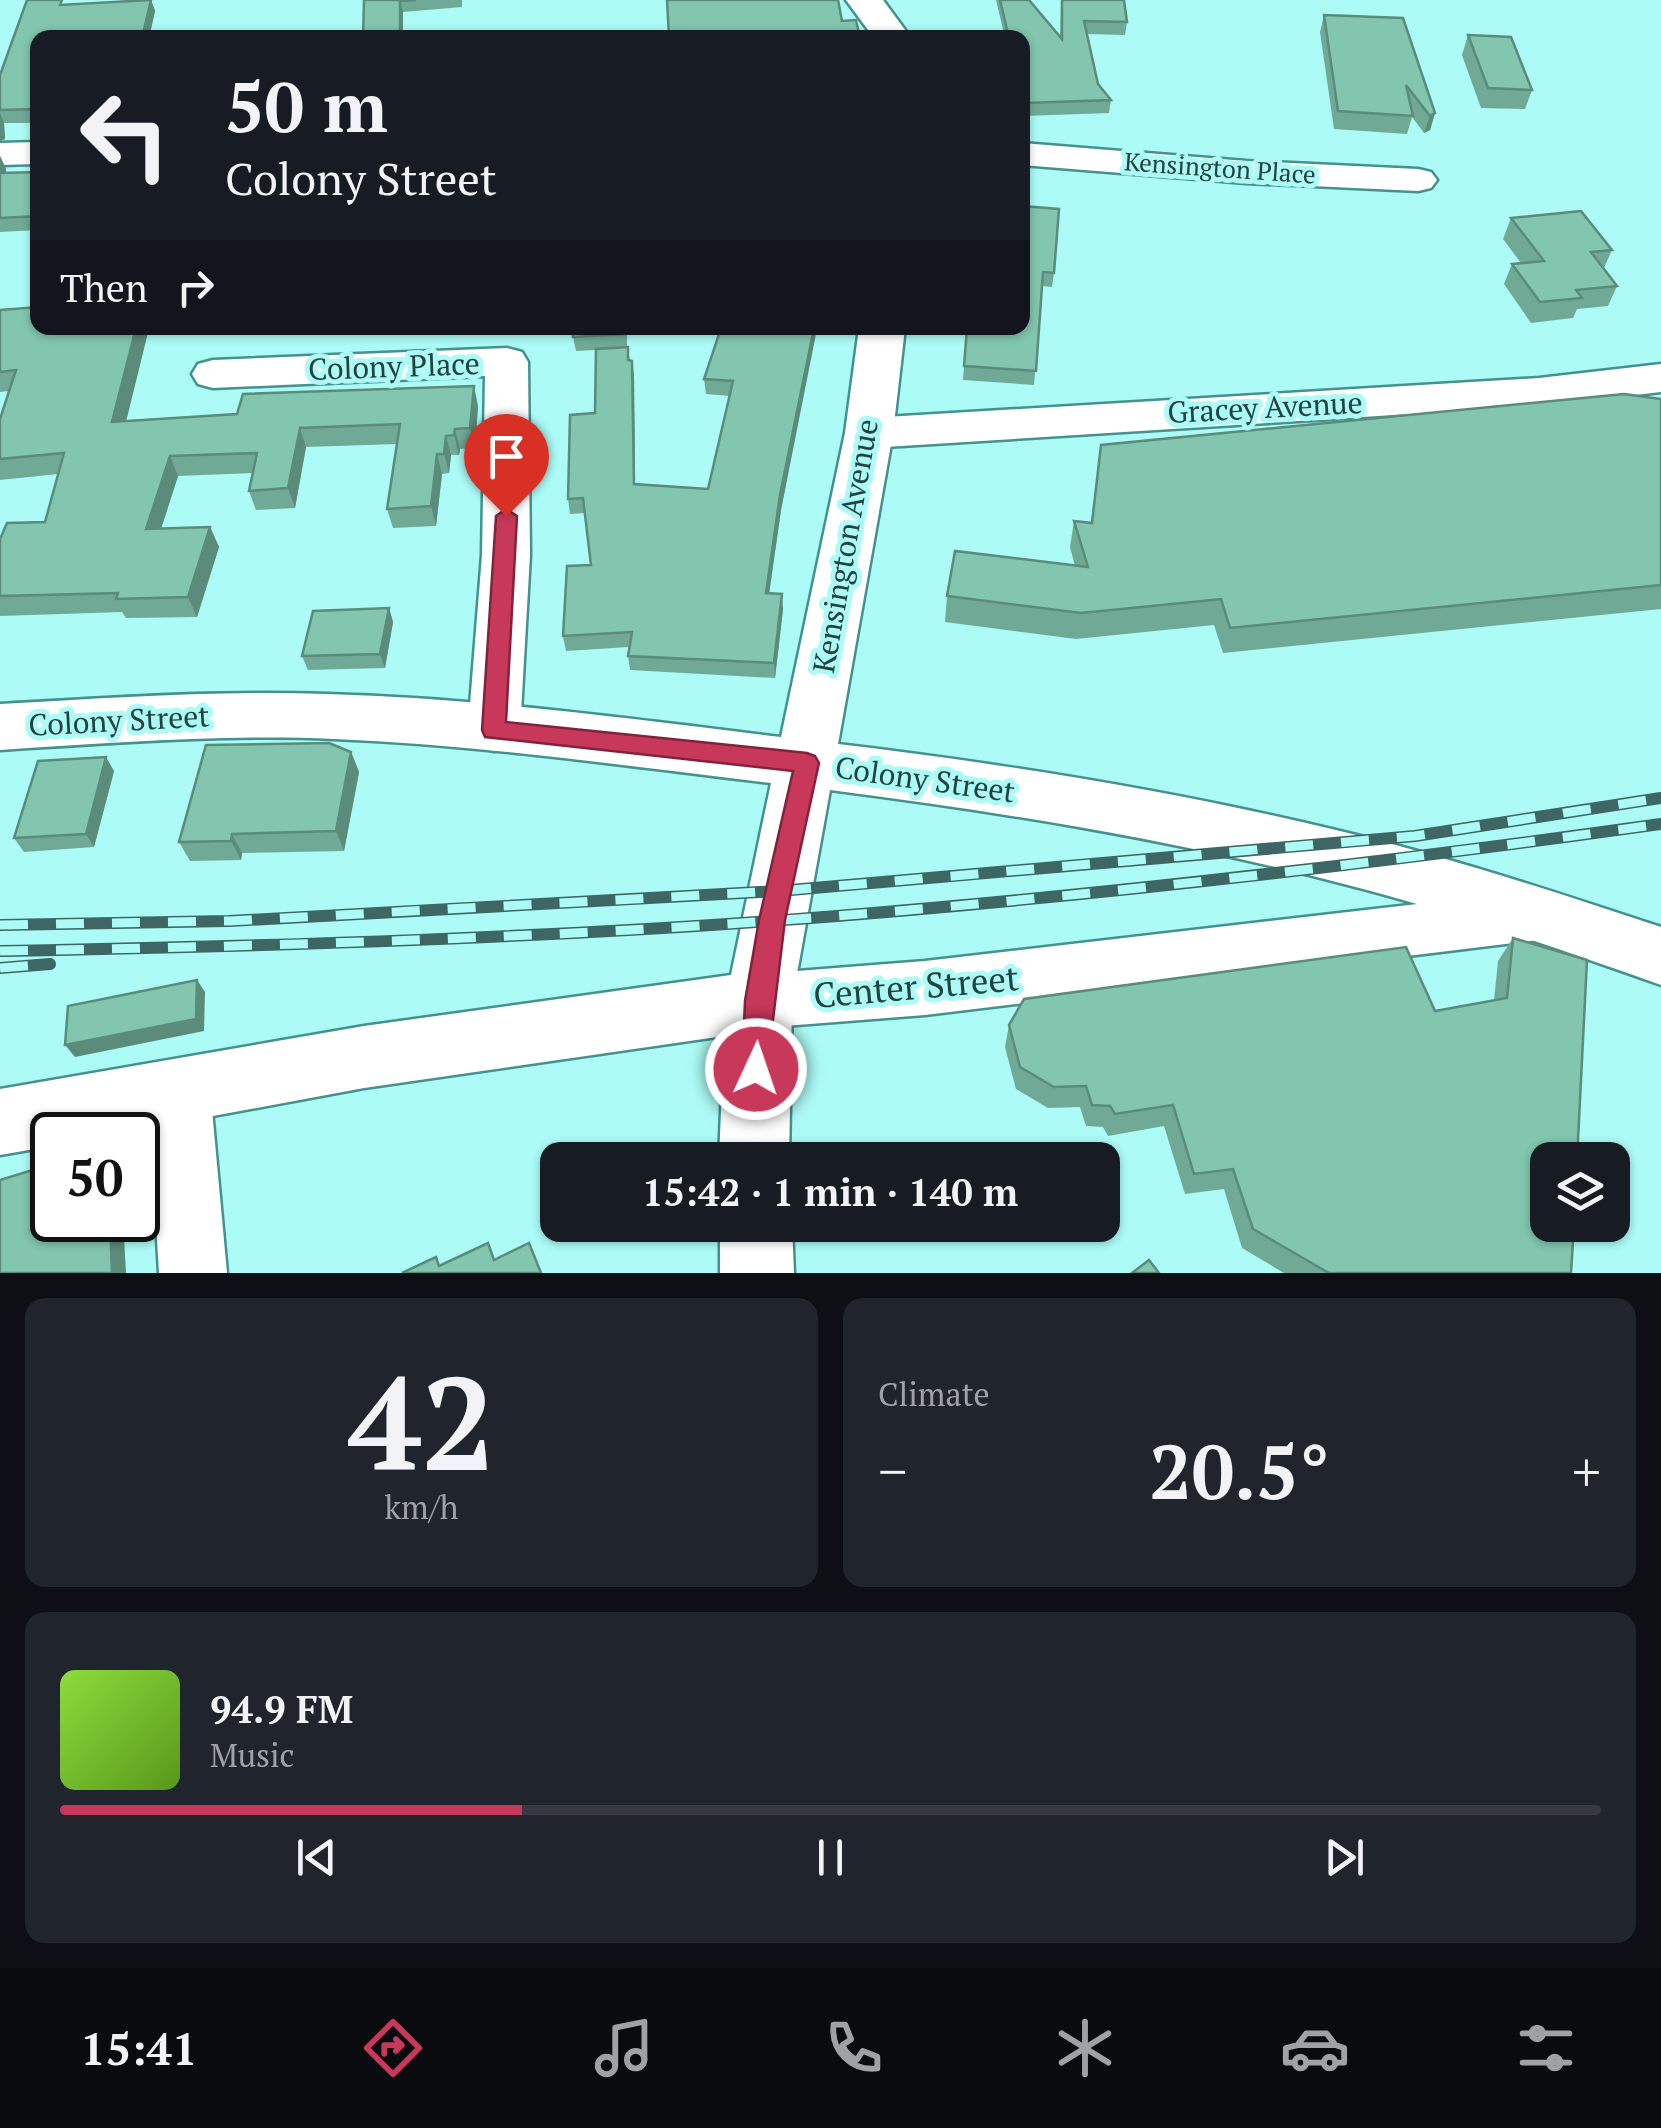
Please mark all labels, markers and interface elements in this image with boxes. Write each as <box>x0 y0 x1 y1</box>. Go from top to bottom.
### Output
text: 50 m <box>225 59 388 152</box>
icon: left <box>60 70 190 200</box>
street label: Kensington Place <box>1123 144 1317 191</box>
text: Colony Street <box>225 148 497 208</box>
icon: right <box>168 260 223 315</box>
text: Then <box>60 263 148 313</box>
street label: Colony Place <box>307 343 480 389</box>
street label: Gracey Avenue <box>1166 382 1364 432</box>
pin <box>464 414 549 517</box>
street label: Kensington Avenue <box>803 416 887 676</box>
icon: arrive <box>479 429 534 484</box>
street label: Colony Street <box>27 695 210 745</box>
street label: Colony Street <box>833 747 1018 811</box>
street label: Center Street <box>811 954 1021 1018</box>
position arrow <box>704 1017 808 1121</box>
speed limit sign: 50 <box>30 1112 160 1242</box>
map controls <box>1530 1142 1630 1242</box>
button: layers <box>1530 1142 1630 1242</box>
text: 15:42 · 1 min · 140 m <box>642 1167 1018 1217</box>
text: 42 <box>348 1335 495 1507</box>
text: Climate <box>878 1373 990 1415</box>
text: 20.5° <box>1149 1421 1330 1520</box>
text: − <box>878 1434 907 1507</box>
text: + <box>1572 1434 1601 1507</box>
text: km/h <box>385 1486 458 1528</box>
text: 94.9 FM <box>210 1684 353 1734</box>
text: Music <box>210 1734 295 1776</box>
icon: previous <box>289 1830 344 1885</box>
icon: pause <box>803 1830 858 1885</box>
icon: next <box>1317 1830 1372 1885</box>
icon: directions <box>358 2013 428 2083</box>
icon: music <box>589 2013 659 2083</box>
icon: phone <box>819 2013 889 2083</box>
icon: climate <box>1050 2013 1120 2083</box>
icon: car <box>1280 2013 1350 2083</box>
icon: filters <box>1511 2013 1581 2083</box>
text: 15:41 <box>80 2018 197 2078</box>

